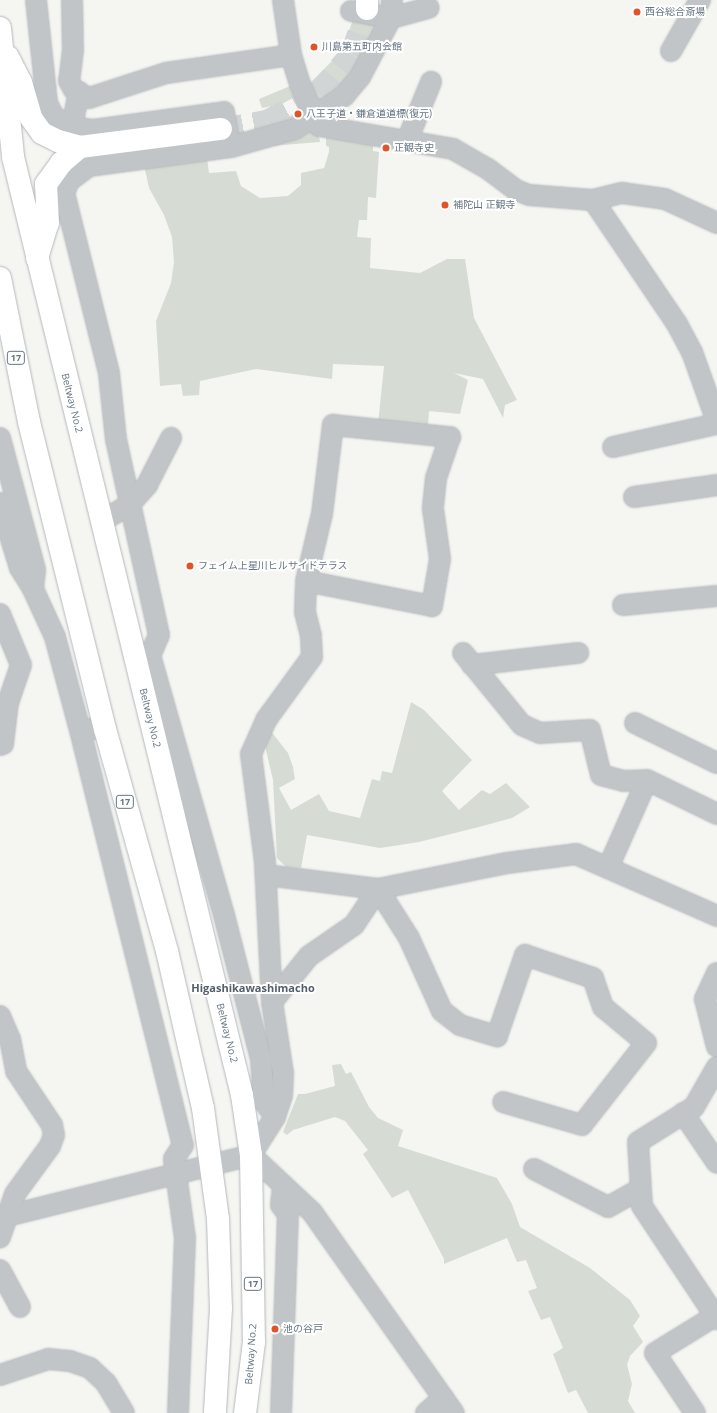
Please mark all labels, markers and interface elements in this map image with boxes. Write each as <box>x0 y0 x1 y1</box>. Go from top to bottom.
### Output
place label: 西谷総合斎場 <box>645 6 705 18</box>
marker: 西谷総合斎場 <box>632 7 642 17</box>
place label: 川島第五町内会館 <box>322 41 402 53</box>
marker: 川島第五町内会館 <box>309 42 319 52</box>
place label: 八王子道・鎌倉道道標(復元) <box>306 108 432 120</box>
marker: 八王子道・鎌倉道道標(復元) <box>293 109 303 119</box>
place label: 正観寺史 <box>394 142 434 154</box>
marker: 正観寺史 <box>381 143 391 153</box>
place label: 補陀山 正観寺 <box>453 199 516 211</box>
marker: 補陀山 正観寺 <box>440 200 450 210</box>
road number: 17 <box>6 351 26 365</box>
street label: Beltway No.2 <box>59 372 85 434</box>
place label: フェイム上星川ヒルサイドテラス <box>198 560 348 572</box>
marker: フェイム上星川ヒルサイドテラス <box>185 561 195 571</box>
street label: Beltway No.2 <box>137 687 163 749</box>
road number: 17 <box>115 795 135 809</box>
district label: Higashikawashimacho <box>191 981 315 995</box>
street label: Beltway No.2 <box>214 1002 240 1064</box>
road number: 17 <box>243 1277 263 1291</box>
street label: Beltway No.2 <box>243 1323 259 1385</box>
place label: 池の谷戸 <box>283 1323 323 1335</box>
marker: 池の谷戸 <box>270 1324 280 1334</box>

